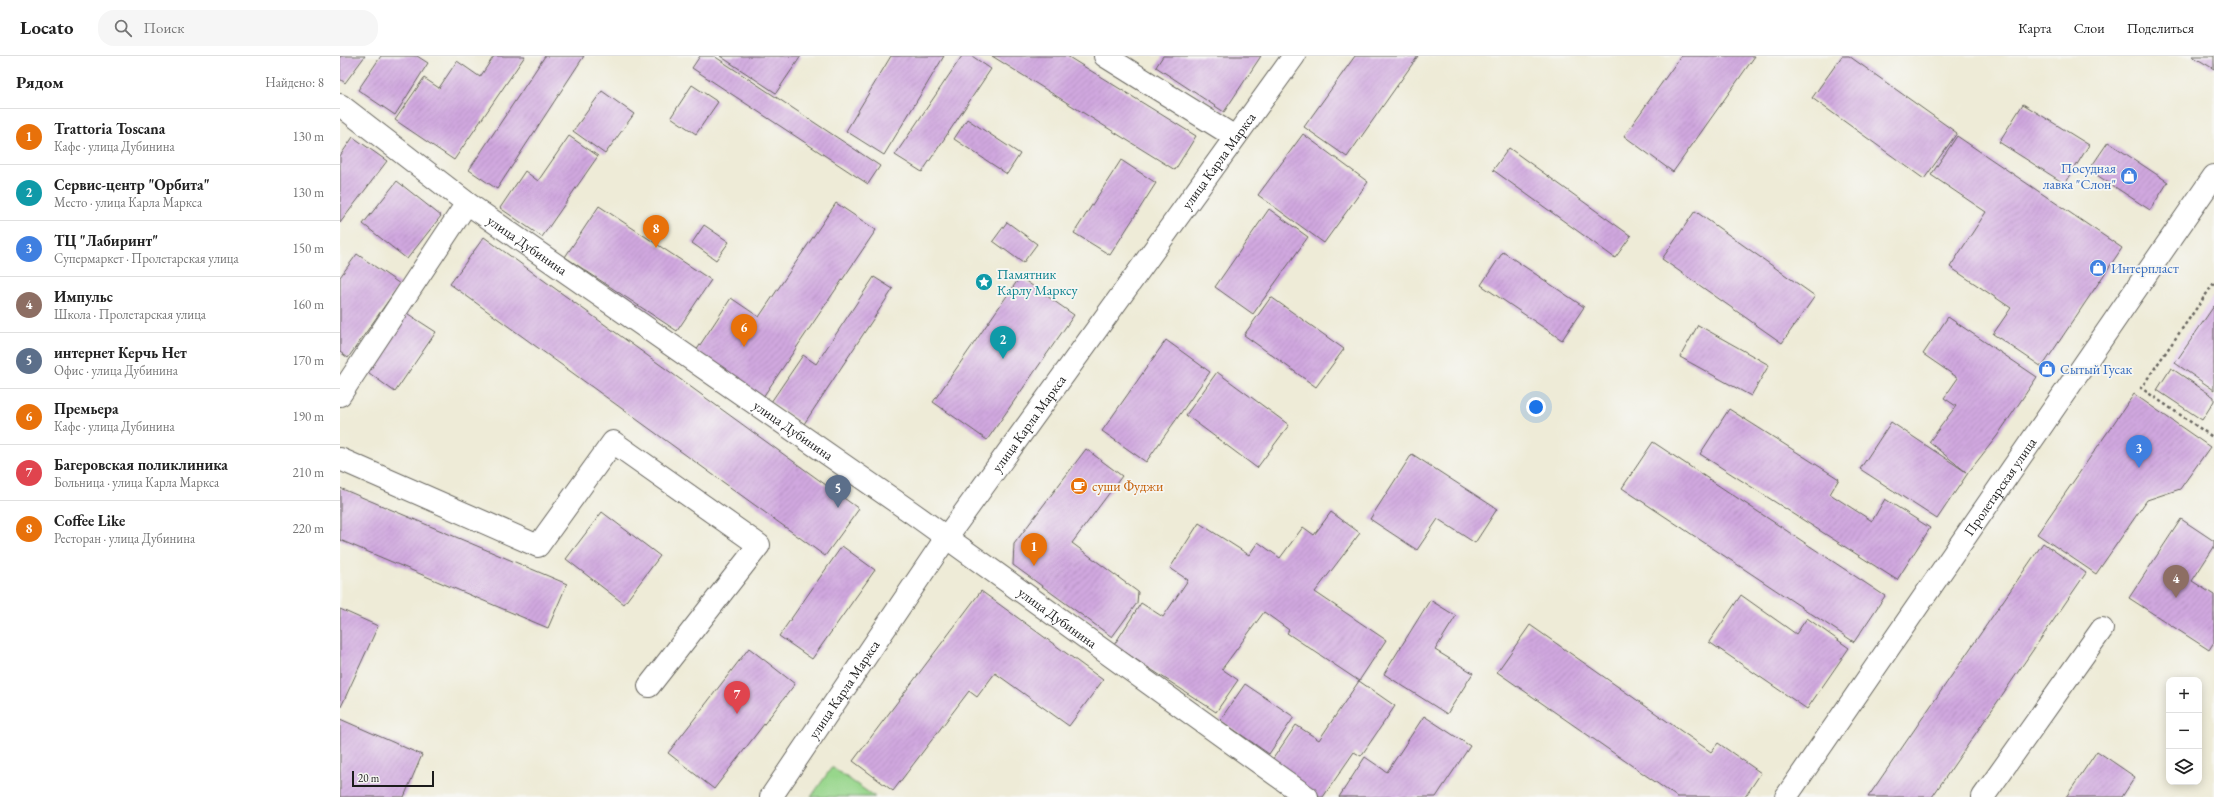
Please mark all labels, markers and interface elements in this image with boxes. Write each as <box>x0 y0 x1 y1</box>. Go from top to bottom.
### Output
search box <box>98 10 378 46</box>
text: Locato <box>20 15 74 40</box>
icon: search <box>112 17 134 39</box>
text: Поиск <box>144 18 184 37</box>
text: Карта <box>2018 19 2052 37</box>
text: Слои <box>2074 19 2105 37</box>
text: Поделиться <box>2127 19 2194 37</box>
text: Рядом <box>16 71 64 93</box>
text: Найдено: 8 <box>265 74 324 91</box>
street label: улица Карла Маркса <box>1177 108 1260 213</box>
text: Trattoria Toscana <box>54 119 165 138</box>
text: 1 <box>26 128 32 145</box>
text: 130 m <box>293 128 324 145</box>
text: Кафе · улица Дубинина <box>54 138 175 155</box>
place label: Посудная лавка "Слон" <box>2043 159 2116 193</box>
shop icon: Посудная лавка "Слон" <box>2119 166 2139 186</box>
text: Сервис-центр "Орбита" <box>54 175 210 194</box>
text: 2 <box>26 184 32 201</box>
text: 130 m <box>293 184 324 201</box>
text: Место · улица Карла Маркса <box>54 194 202 211</box>
street label: улица Дубинина <box>484 211 571 279</box>
pin: 8 <box>643 215 669 248</box>
text: ТЦ "Лабиринт" <box>54 231 158 250</box>
text: 3 <box>26 240 32 257</box>
text: 150 m <box>293 240 324 257</box>
text: Супермаркет · Пролетарская улица <box>54 250 239 267</box>
shop icon: Интерпласт <box>2088 258 2108 278</box>
place label: Интерпласт <box>2111 259 2179 277</box>
place label: Памятник Карлу Марксу <box>997 265 1078 299</box>
place icon: Памятник Карлу Марксу <box>974 272 994 292</box>
text: Импульс <box>54 287 113 306</box>
text: 4 <box>26 296 32 313</box>
text: 160 m <box>293 296 324 313</box>
text: Школа · Пролетарская улица <box>54 306 206 323</box>
pin: 6 <box>731 314 757 347</box>
pin: 2 <box>990 326 1016 359</box>
text: интернет Керчь Нет <box>54 343 187 362</box>
text: 5 <box>26 352 32 369</box>
text: 170 m <box>293 352 324 369</box>
shop icon: Сытый Гусак <box>2037 359 2057 379</box>
place label: Сытый Гусак <box>2060 360 2133 378</box>
text: Офис · улица Дубинина <box>54 362 178 379</box>
street label: улица Карла Маркса <box>988 371 1070 475</box>
street label: улица Дубинина <box>750 396 837 464</box>
your location <box>1526 397 1546 417</box>
text: Премьера <box>54 399 119 418</box>
text: 6 <box>26 408 32 425</box>
text: 190 m <box>293 408 324 425</box>
text: Кафе · улица Дубинина <box>54 418 175 435</box>
street label: Пролетарская улица <box>1960 434 2040 539</box>
pin: 3 <box>2126 435 2152 468</box>
text: Багеровская поликлиника <box>54 455 228 474</box>
text: 7 <box>26 464 32 481</box>
text: 210 m <box>293 464 324 481</box>
text: Больница · улица Карла Маркса <box>54 474 219 491</box>
pin: 5 <box>825 475 851 508</box>
cafe icon: суши Фуджи <box>1069 476 1089 496</box>
place label: суши Фуджи <box>1092 477 1164 495</box>
text: Coffee Like <box>54 511 125 530</box>
text: 8 <box>26 520 32 537</box>
text: 220 m <box>293 520 324 537</box>
text: Ресторан · улица Дубинина <box>54 530 195 547</box>
pin: 1 <box>1021 533 1047 566</box>
pin: 4 <box>2163 565 2189 598</box>
street label: улица Дубинина <box>1015 583 1101 652</box>
street label: улица Карла Маркса <box>804 636 884 742</box>
map controls <box>2166 677 2202 785</box>
button: + <box>2166 677 2202 713</box>
pin: 7 <box>724 681 750 714</box>
button: − <box>2166 713 2202 749</box>
button: layers <box>2166 749 2202 785</box>
scale bar <box>352 769 434 788</box>
text: 20 m <box>358 771 379 785</box>

